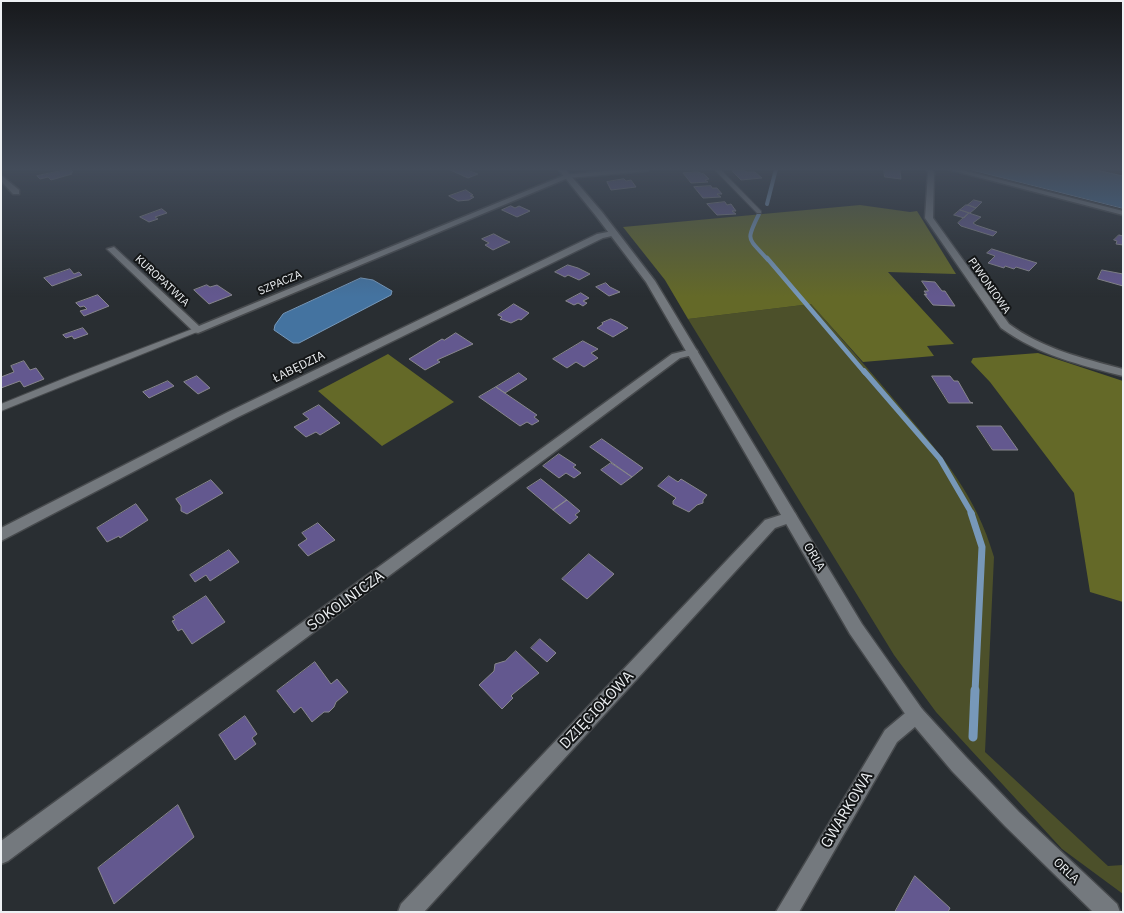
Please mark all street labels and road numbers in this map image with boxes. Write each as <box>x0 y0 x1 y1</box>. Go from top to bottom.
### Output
street label: KUROPATWIA <box>132 253 192 309</box>
street label: PIWONIOWA <box>965 255 1013 317</box>
street label: SZPACZA <box>256 268 304 298</box>
street label: ŁABĘDZIA <box>271 348 327 386</box>
street label: ORLA <box>800 540 828 574</box>
street label: SOKOLNICZA <box>304 567 388 635</box>
street label: DZIĘCIOŁOWA <box>556 667 638 753</box>
street label: GWARKOWA <box>817 769 877 851</box>
street label: ORLA <box>1050 855 1082 887</box>

